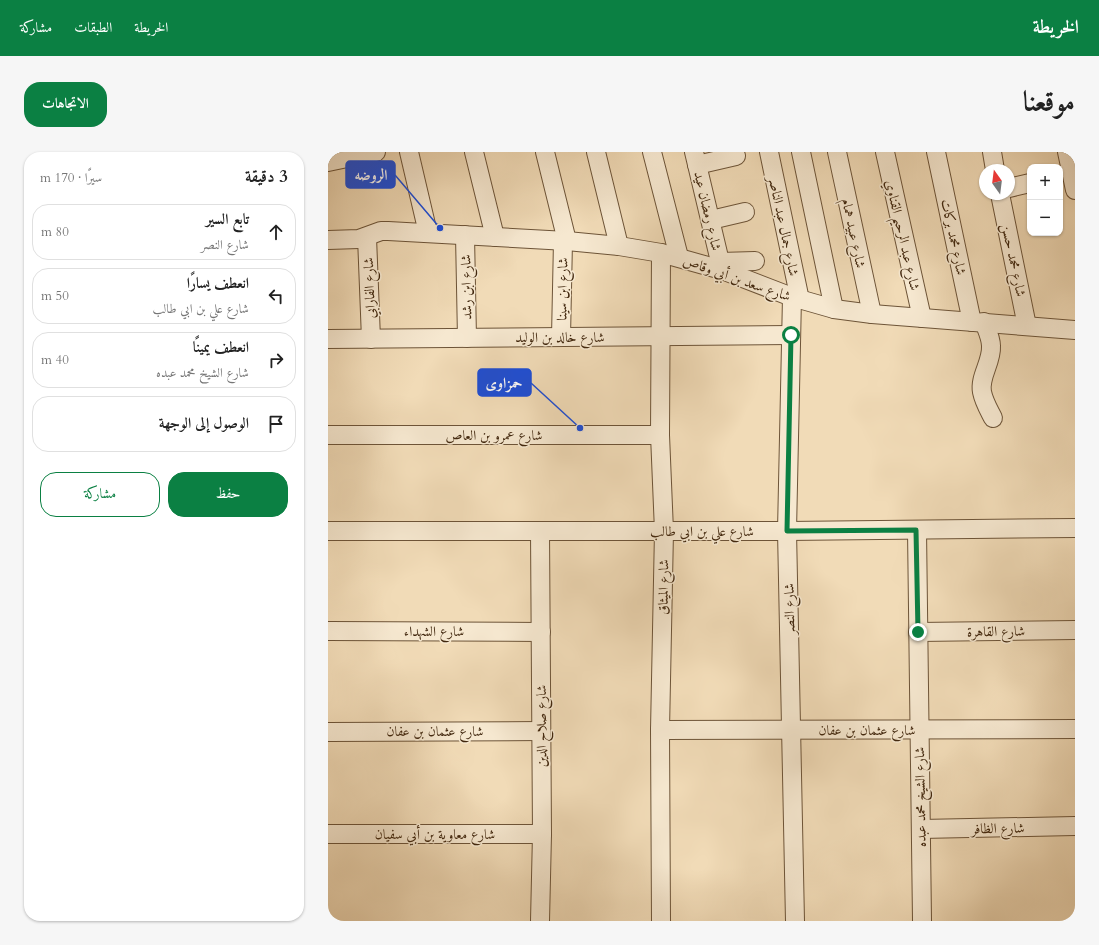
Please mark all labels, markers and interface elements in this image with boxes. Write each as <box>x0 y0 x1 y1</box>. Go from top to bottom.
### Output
text: الخريطة <box>1033 14 1079 40</box>
text: مشاركة <box>20 18 52 37</box>
text: الطبقات <box>74 18 112 37</box>
text: الخريطة <box>134 18 168 37</box>
button: الاتجاهات <box>24 82 107 127</box>
text: موقعنا <box>1023 83 1075 121</box>
callout: الروضه <box>346 161 395 188</box>
north arrow <box>979 164 1015 200</box>
map controls <box>1027 164 1063 236</box>
button: + <box>1027 164 1063 200</box>
text: 3 دقيقة <box>245 165 288 188</box>
text: الروضه <box>354 165 388 185</box>
text: سيرًا · 170 m <box>40 169 102 187</box>
street label: شارع رمضان عيد <box>687 170 726 253</box>
street label: شارع جمال عبد الناصر <box>761 173 803 278</box>
street label: شارع عبد الرحيم القناوي <box>877 178 925 293</box>
street label: شارع عبيد همام <box>834 196 870 270</box>
street label: شارع محمد بركات <box>934 197 971 277</box>
button: − <box>1027 200 1063 236</box>
text: تابع السير <box>206 209 249 229</box>
icon: ahead <box>265 221 287 243</box>
street label: شارع محمد حسن <box>995 222 1031 299</box>
text: 80 m <box>41 223 69 241</box>
text: شارع النصر <box>201 236 249 254</box>
street label: شارع سعد بن أبي وقاص <box>680 250 794 308</box>
street label: شارع ابن رشد <box>456 254 479 320</box>
street label: شارع الفارابي <box>359 257 382 319</box>
street label: شارع ابن سينا <box>552 257 575 321</box>
text: انعطف يسارًا <box>187 273 249 293</box>
icon: left <box>265 285 287 307</box>
text: 50 m <box>41 287 69 305</box>
text: شارع علي بن ابي طالب <box>153 300 249 318</box>
route start <box>782 326 800 344</box>
street label: شارع خالد بن الوليد <box>515 328 605 349</box>
text: انعطف يمينًا <box>193 337 249 357</box>
icon: right <box>265 349 287 371</box>
text: 40 m <box>41 351 69 369</box>
text: شارع الشيخ محمد عبده <box>156 364 249 382</box>
callout: حمزاوى <box>478 369 531 396</box>
text: حمزاوى <box>486 373 522 393</box>
text: الوصول إلى الوجهة <box>159 413 249 433</box>
icon: arrive <box>265 413 287 435</box>
street label: شارع عمرو بن العاص <box>445 426 543 447</box>
button: مشاركة <box>40 472 160 517</box>
button: حفظ <box>168 472 288 517</box>
street label: شارع علي بن ابي طالب <box>650 522 754 544</box>
street label: شارع الميثاق <box>654 559 675 615</box>
street label: شارع النصر <box>780 583 801 637</box>
street label: شارع القاهرة <box>967 621 1025 644</box>
street label: شارع الشهداء <box>404 622 464 643</box>
route end <box>909 623 927 641</box>
street label: شارع صلاح الدين <box>532 685 554 767</box>
street label: شارع عثمان بن عفان <box>818 721 916 742</box>
street label: شارع عثمان بن عفان <box>386 722 484 743</box>
street label: شارع الشيخ محمد عبده <box>910 747 934 847</box>
street label: شارع الظافر <box>969 819 1025 840</box>
street label: شارع معاوية بن أبي سفيان <box>375 824 495 846</box>

